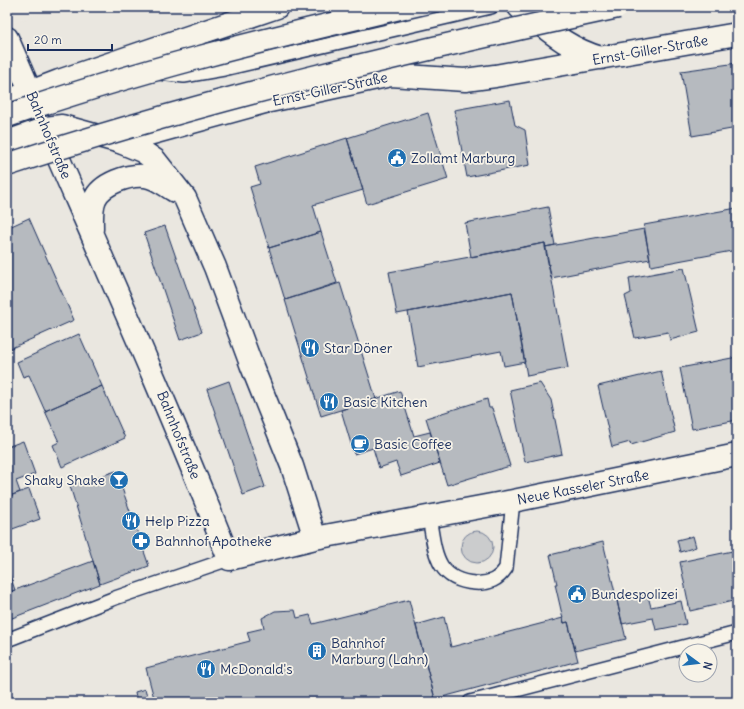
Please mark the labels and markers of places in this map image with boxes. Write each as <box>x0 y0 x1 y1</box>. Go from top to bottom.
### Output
public building icon: Zollamt Marburg <box>386 147 408 169</box>
place label: Zollamt Marburg <box>411 149 515 167</box>
restaurant icon: Star Döner <box>299 337 321 359</box>
place label: Star Döner <box>324 339 393 357</box>
restaurant icon: Basic Kitchen <box>318 391 340 413</box>
place label: Basic Kitchen <box>343 393 428 411</box>
cafe icon: Basic Coffee <box>349 433 371 455</box>
place label: Basic Coffee <box>374 435 452 453</box>
bar icon: Shaky Shake <box>108 469 130 491</box>
place label: Shaky Shake <box>24 471 105 489</box>
restaurant icon: Help Pizza <box>120 510 142 532</box>
place label: Help Pizza <box>145 512 210 530</box>
pharmacy icon: Bahnhof Apotheke <box>130 530 152 552</box>
place label: Bahnhof Apotheke <box>155 532 272 550</box>
public building icon: Bundespolizei <box>566 583 588 605</box>
place label: Bundespolizei <box>591 585 678 603</box>
place label: Bahnhof Marburg (Lahn) <box>331 634 428 668</box>
building icon: Bahnhof Marburg (Lahn) <box>306 640 328 662</box>
restaurant icon: McDonald's <box>195 658 217 680</box>
place label: McDonald's <box>220 660 293 678</box>

